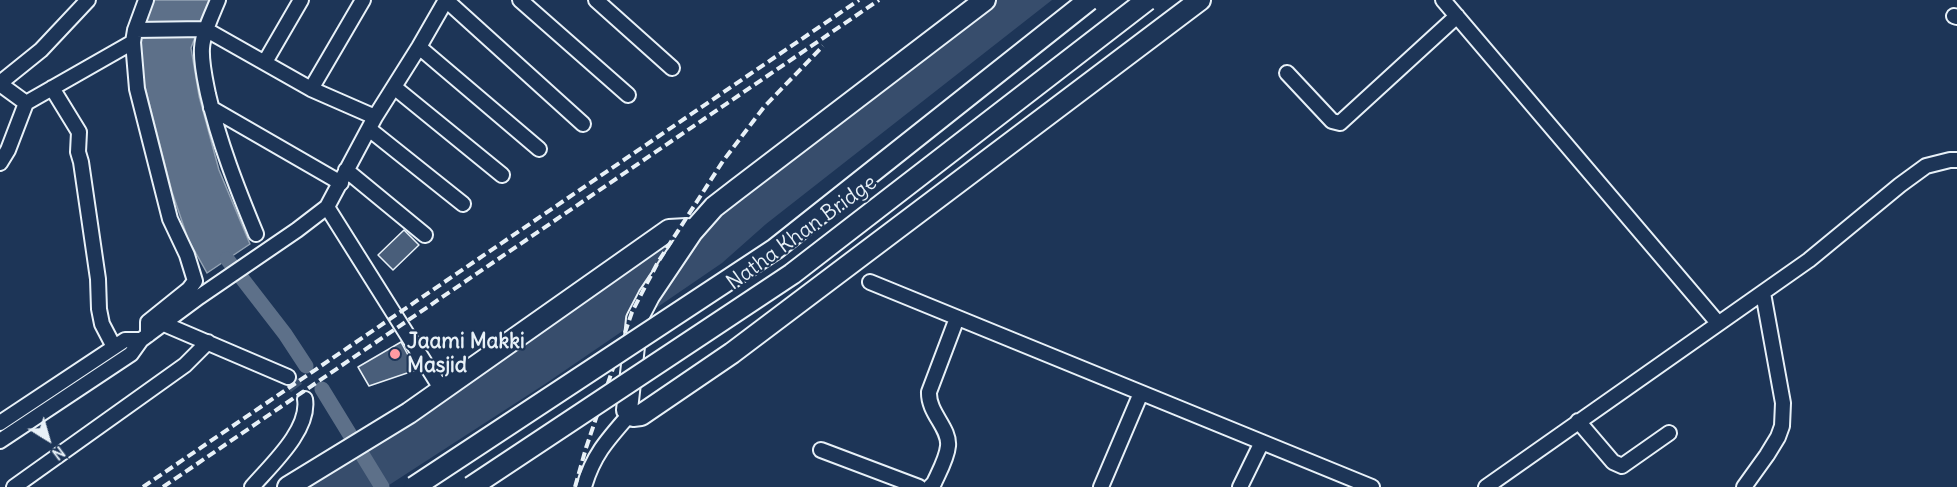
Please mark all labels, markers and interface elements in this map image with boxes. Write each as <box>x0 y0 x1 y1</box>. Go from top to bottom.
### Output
street label: Natha Khan Bridge <box>722 170 882 296</box>
place label: Jaami Makki Masjid <box>407 329 525 379</box>
marker: Jaami Makki Masjid <box>388 347 402 361</box>
north arrow <box>18 409 78 469</box>
text: N <box>48 442 69 465</box>

